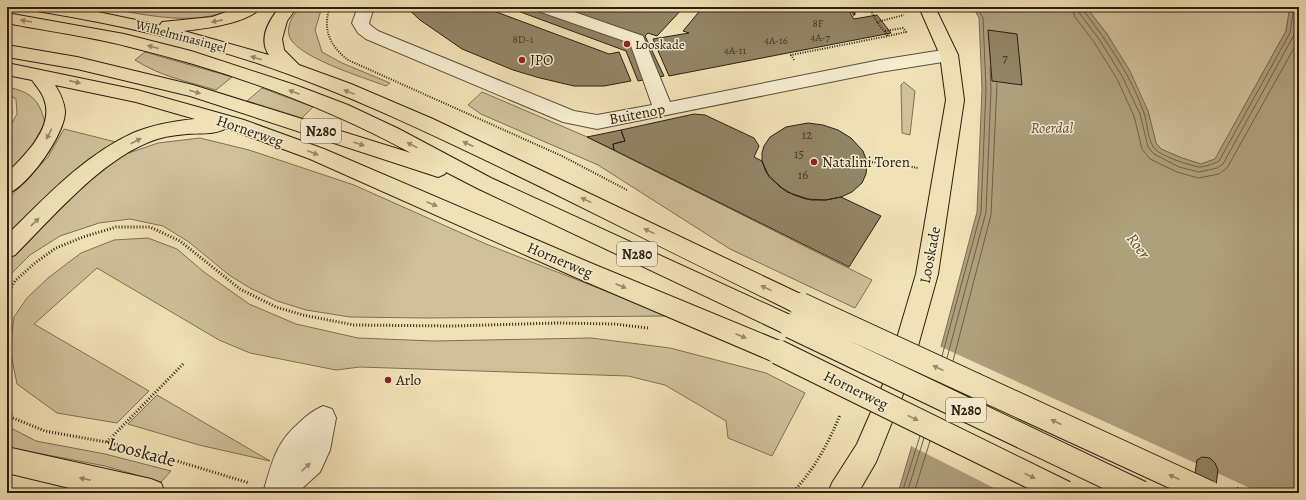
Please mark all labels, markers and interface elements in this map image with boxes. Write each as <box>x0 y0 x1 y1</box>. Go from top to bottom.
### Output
street label: Wilhelminasingel <box>133 15 228 56</box>
house number: 8F <box>813 16 824 31</box>
one-way arrow <box>20 18 32 24</box>
one-way arrow <box>211 19 224 25</box>
house number: 4A-7 <box>810 30 830 45</box>
house number: 8D-1 <box>512 32 534 47</box>
house number: 4A-16 <box>764 33 788 48</box>
place label: Looskade <box>635 36 685 53</box>
marker: Looskade <box>622 39 632 49</box>
house number: 4A-11 <box>724 43 747 58</box>
one-way arrow <box>147 44 159 50</box>
house number: 7 <box>1002 49 1008 66</box>
place label: JPO <box>530 50 553 70</box>
one-way arrow <box>249 54 261 60</box>
marker: JPO <box>517 55 527 65</box>
one-way arrow <box>69 80 81 86</box>
one-way arrow <box>287 88 299 94</box>
one-way arrow <box>189 89 201 95</box>
one-way arrow <box>343 89 355 95</box>
street label: Buitenop <box>607 99 667 129</box>
street label: Hornerweg <box>214 110 287 152</box>
park label: Roerdal <box>1031 118 1073 138</box>
road number: N280 <box>301 119 341 143</box>
house number: 12 <box>802 126 812 143</box>
one-way arrow <box>45 128 52 140</box>
one-way arrow <box>130 138 142 144</box>
one-way arrow <box>406 141 418 148</box>
one-way arrow <box>463 141 474 147</box>
one-way arrow <box>353 142 365 148</box>
house number: 15 <box>794 145 804 162</box>
one-way arrow <box>307 150 319 156</box>
place label: Natalini Toren <box>822 152 910 172</box>
marker: Natalini Toren <box>809 157 819 167</box>
house number: 16 <box>798 166 808 183</box>
one-way arrow <box>580 197 591 203</box>
one-way arrow <box>426 201 438 207</box>
one-way arrow <box>30 217 40 227</box>
street label: Looskade <box>915 225 945 285</box>
one-way arrow <box>643 228 655 234</box>
water label: Roer <box>1121 229 1155 264</box>
street label: Hornerweg <box>524 237 596 283</box>
road number: N280 <box>617 242 657 266</box>
one-way arrow <box>615 283 627 289</box>
one-way arrow <box>760 285 772 291</box>
one-way arrow <box>735 334 747 340</box>
one-way arrow <box>932 365 943 371</box>
street label: Hornerweg <box>820 366 892 414</box>
place label: Arlo <box>395 370 421 390</box>
marker: Arlo <box>383 375 393 385</box>
road number: N280 <box>946 398 986 422</box>
one-way arrow <box>907 415 919 421</box>
one-way arrow <box>1050 419 1061 425</box>
street label: Looskade <box>106 431 178 473</box>
one-way arrow <box>301 462 311 472</box>
one-way arrow <box>1024 473 1036 479</box>
one-way arrow <box>1168 474 1179 480</box>
one-way arrow <box>79 475 92 481</box>

